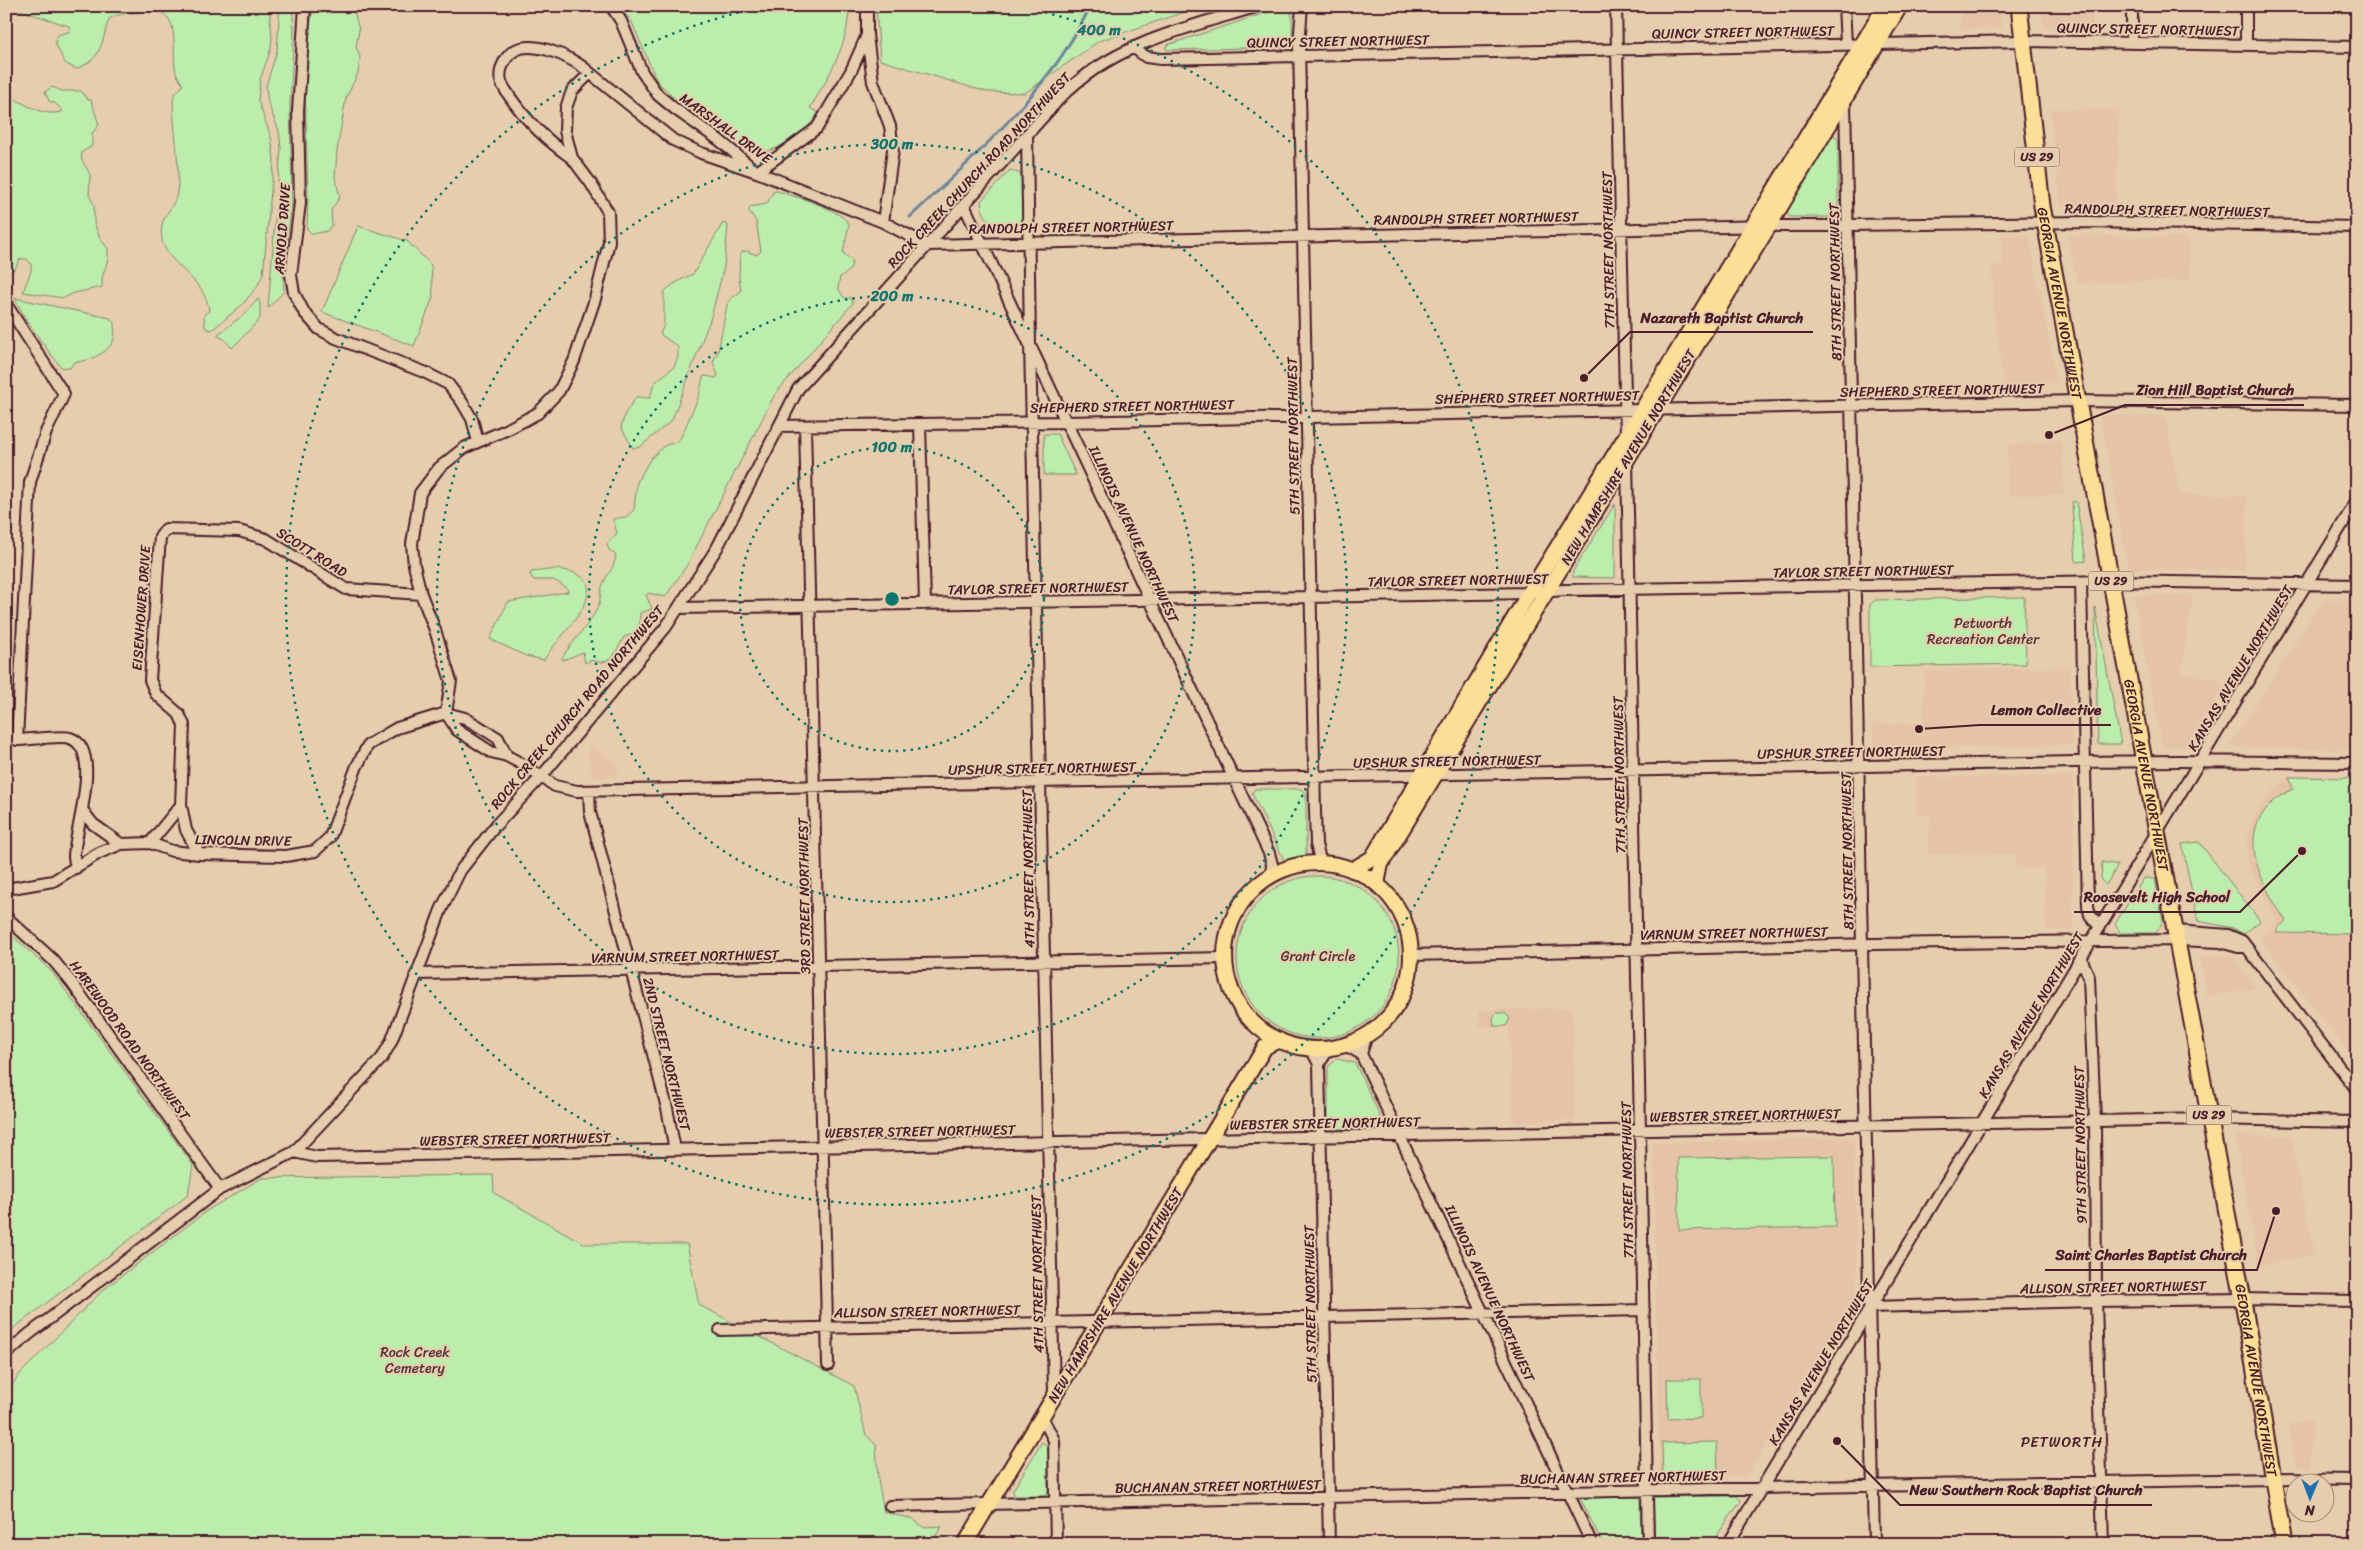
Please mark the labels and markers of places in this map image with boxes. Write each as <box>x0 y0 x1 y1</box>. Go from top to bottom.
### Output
callout: Nazareth Baptist Church <box>1630 302 1813 332</box>
callout: Zion Hill Baptist Church <box>2125 375 2304 405</box>
centre of rings <box>883 590 901 608</box>
callout: Lemon Collective <box>1980 695 2111 725</box>
callout: Roosevelt High School <box>2074 882 2240 912</box>
callout: Saint Charles Baptist Church <box>2045 1240 2257 1270</box>
callout: New Southern Rock Baptist Church <box>1900 1475 2152 1505</box>

